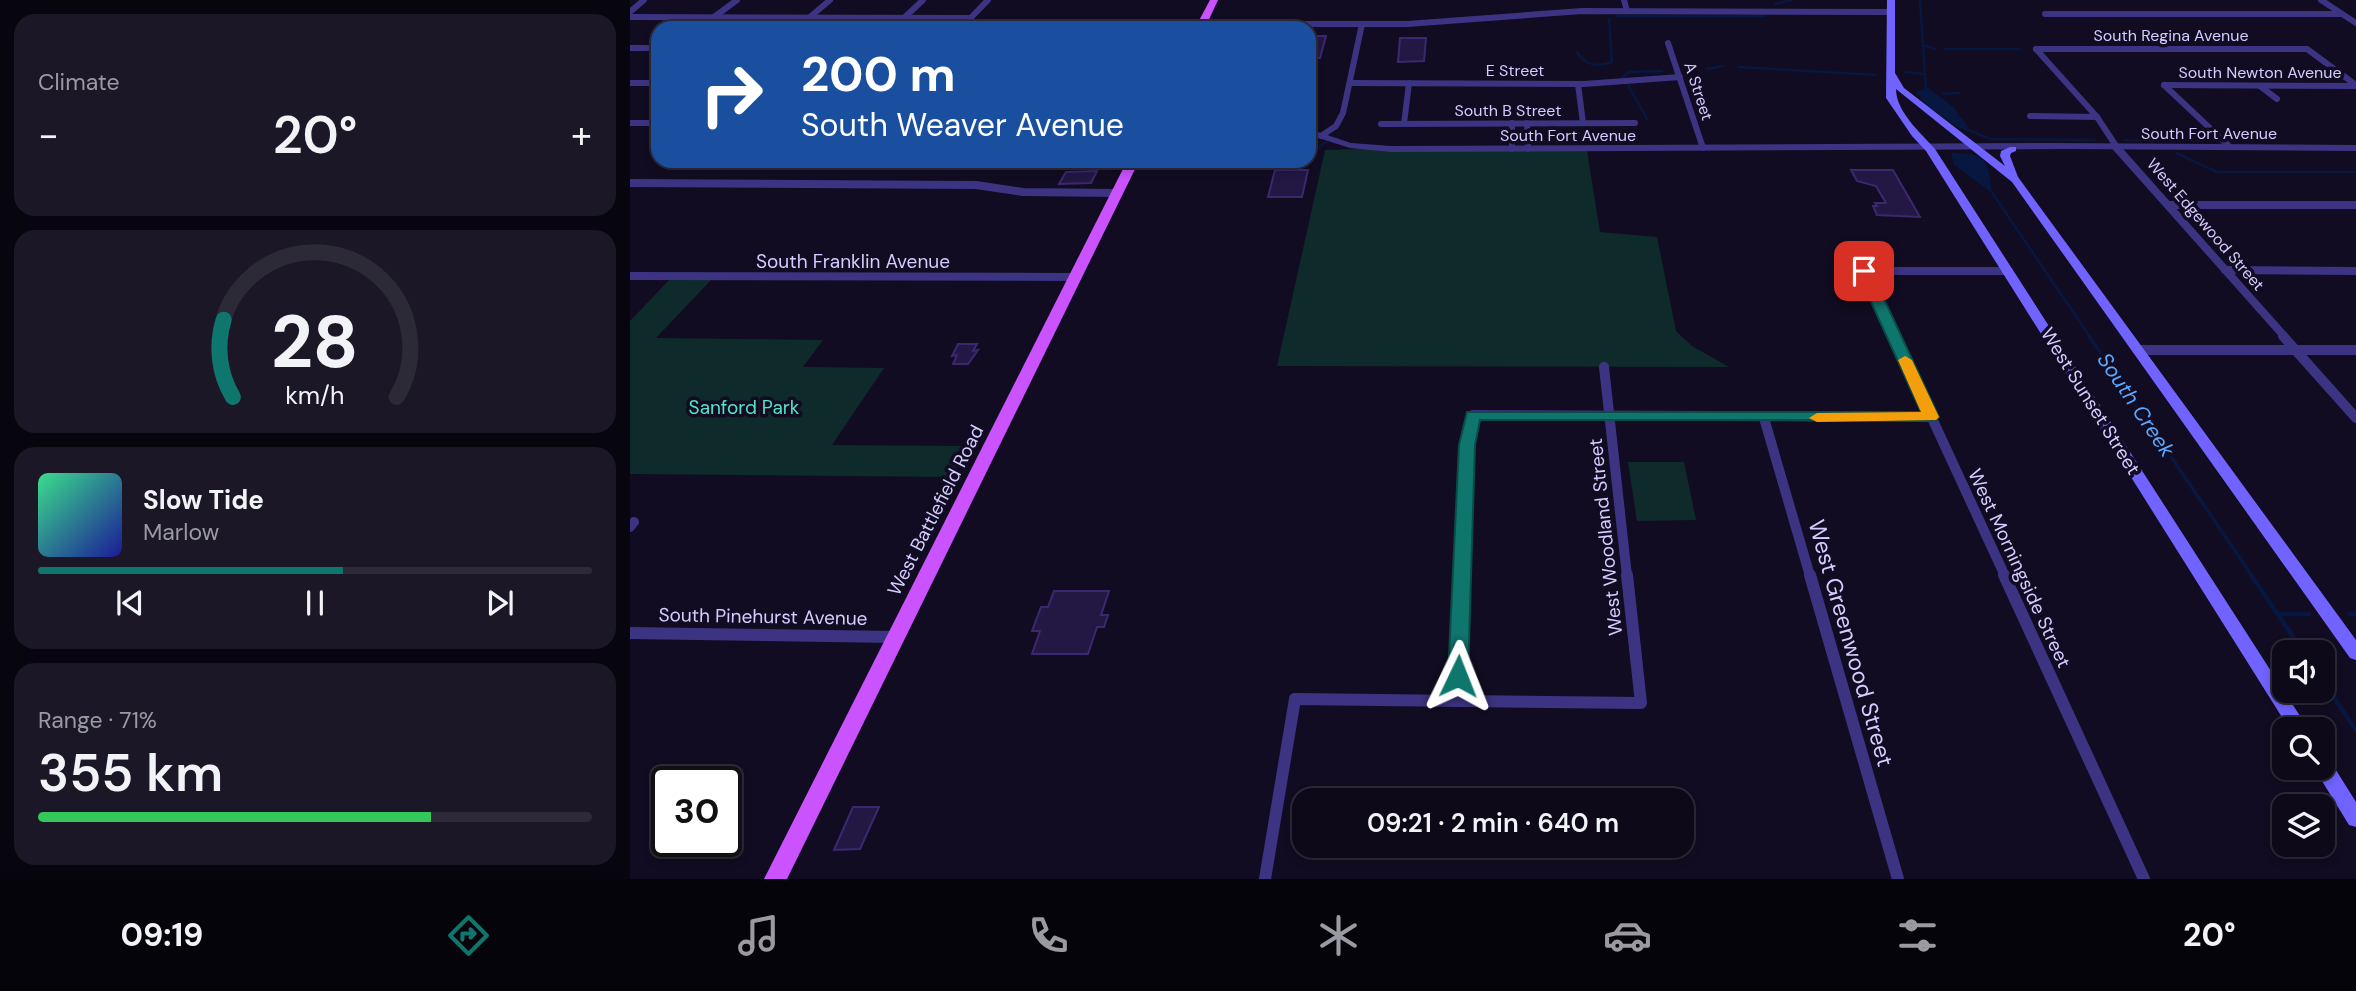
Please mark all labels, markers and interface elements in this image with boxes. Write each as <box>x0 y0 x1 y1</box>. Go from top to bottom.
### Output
street label: South Regina Avenue <box>2093 25 2249 46</box>
text: 200 m <box>801 42 956 106</box>
icon: right <box>686 49 777 140</box>
street label: A Street <box>1679 59 1718 123</box>
street label: E Street <box>1486 60 1544 81</box>
street label: South Newton Avenue <box>2178 62 2342 83</box>
text: Climate <box>38 67 120 97</box>
street label: South B Street <box>1455 100 1561 121</box>
text: 20° <box>273 101 357 169</box>
text: South Weaver Avenue <box>801 104 1124 146</box>
text: − <box>38 110 59 160</box>
text: + <box>571 110 592 160</box>
street label: South Fort Avenue <box>2141 123 2277 144</box>
street label: South Fort Avenue <box>1500 125 1636 146</box>
street label: West Edgewood Street <box>2142 154 2269 295</box>
pin <box>1834 241 1894 301</box>
street label: South Franklin Avenue <box>756 249 950 274</box>
icon: arrive <box>1845 252 1883 290</box>
text: 28 <box>271 296 359 391</box>
street label: West Sunset Street <box>2035 323 2146 480</box>
water label: South Creek <box>2091 347 2181 463</box>
text: km/h <box>285 379 345 412</box>
park label: Sanford Park <box>689 395 800 420</box>
street label: West Battlefield Road <box>882 421 989 600</box>
street label: West Woodland Street <box>1583 437 1628 637</box>
street label: West Morningside Street <box>1962 465 2077 672</box>
text: Slow Tide <box>143 483 264 517</box>
street label: West Greenwood Street <box>1801 516 1901 770</box>
text: Marlow <box>143 517 219 547</box>
icon: previous <box>111 584 149 622</box>
icon: pause <box>296 584 334 622</box>
icon: next <box>481 584 519 622</box>
street label: South Pinehurst Avenue <box>658 602 868 631</box>
position arrow <box>1421 639 1495 713</box>
map controls <box>2272 640 2335 857</box>
button: sound <box>2272 640 2335 703</box>
text: Range · 71% <box>38 705 157 735</box>
button: search <box>2272 717 2335 780</box>
text: 355 km <box>38 739 223 807</box>
speed limit sign: 30 <box>651 766 742 857</box>
button: layers <box>2272 794 2335 857</box>
text: 09:21 · 2 min · 640 m <box>1367 806 1619 840</box>
icon: directions <box>444 911 493 960</box>
icon: music <box>734 911 783 960</box>
icon: phone <box>1024 911 1073 960</box>
icon: climate <box>1314 911 1363 960</box>
icon: car <box>1603 911 1652 960</box>
icon: filters <box>1893 911 1942 960</box>
text: 09:19 <box>120 914 203 956</box>
text: 20° <box>2183 914 2236 956</box>

